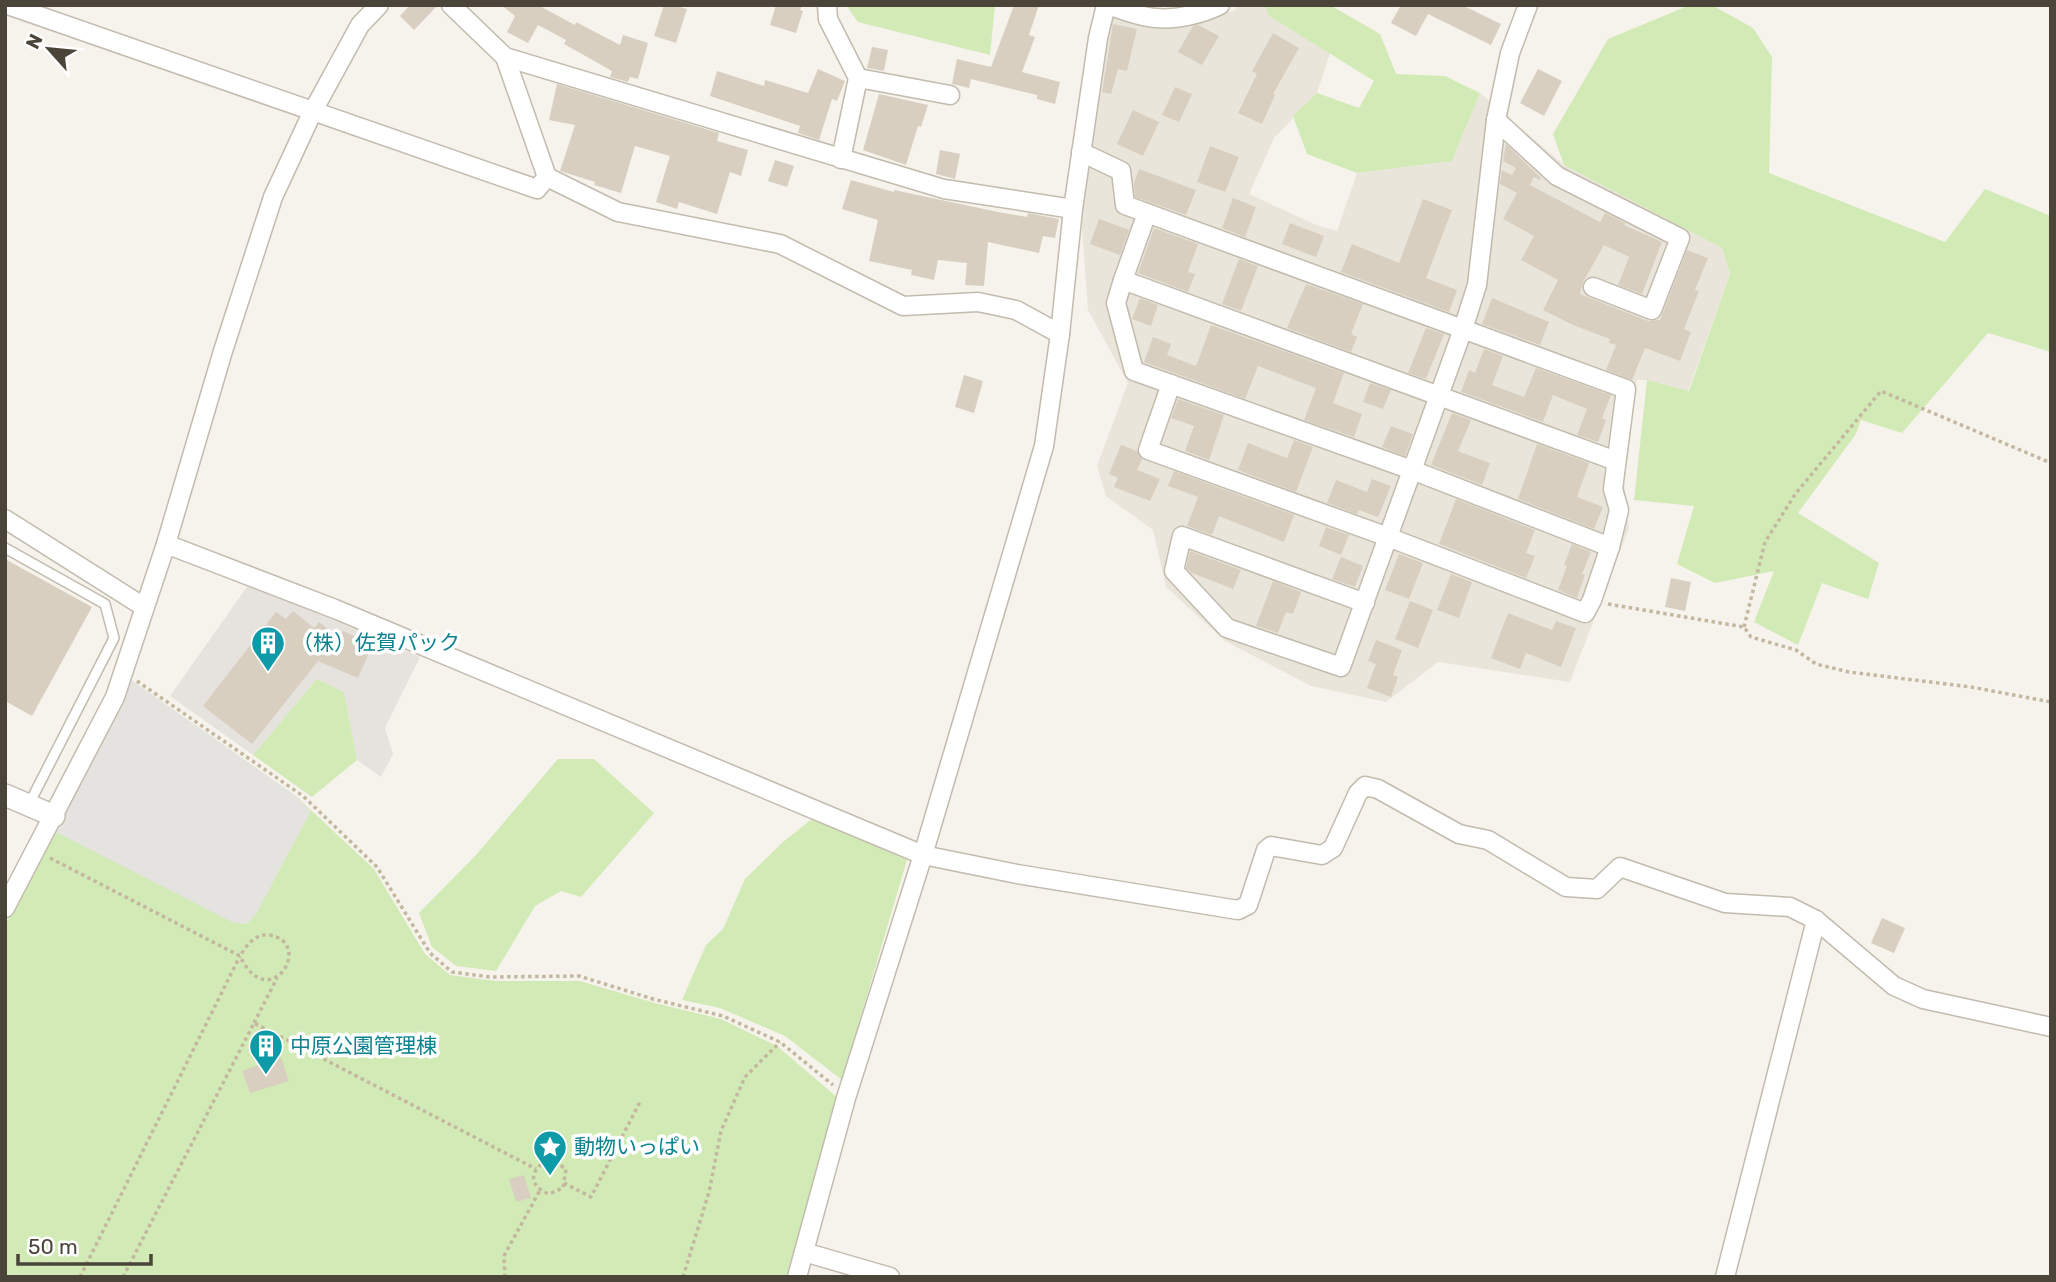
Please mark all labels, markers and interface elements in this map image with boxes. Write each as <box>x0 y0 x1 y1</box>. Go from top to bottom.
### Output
north arrow <box>14 14 84 84</box>
text: N <box>21 30 48 53</box>
building icon: （株）佐賀パック <box>249 624 287 673</box>
place label: （株）佐賀パック <box>292 630 460 655</box>
building icon: 中原公園管理棟 <box>247 1027 285 1076</box>
place label: 中原公園管理棟 <box>290 1033 437 1058</box>
place icon: 動物いっぱい <box>531 1128 569 1177</box>
place label: 動物いっぱい <box>574 1134 700 1159</box>
scale bar <box>18 1222 150 1266</box>
text: 50 m <box>28 1234 78 1259</box>

